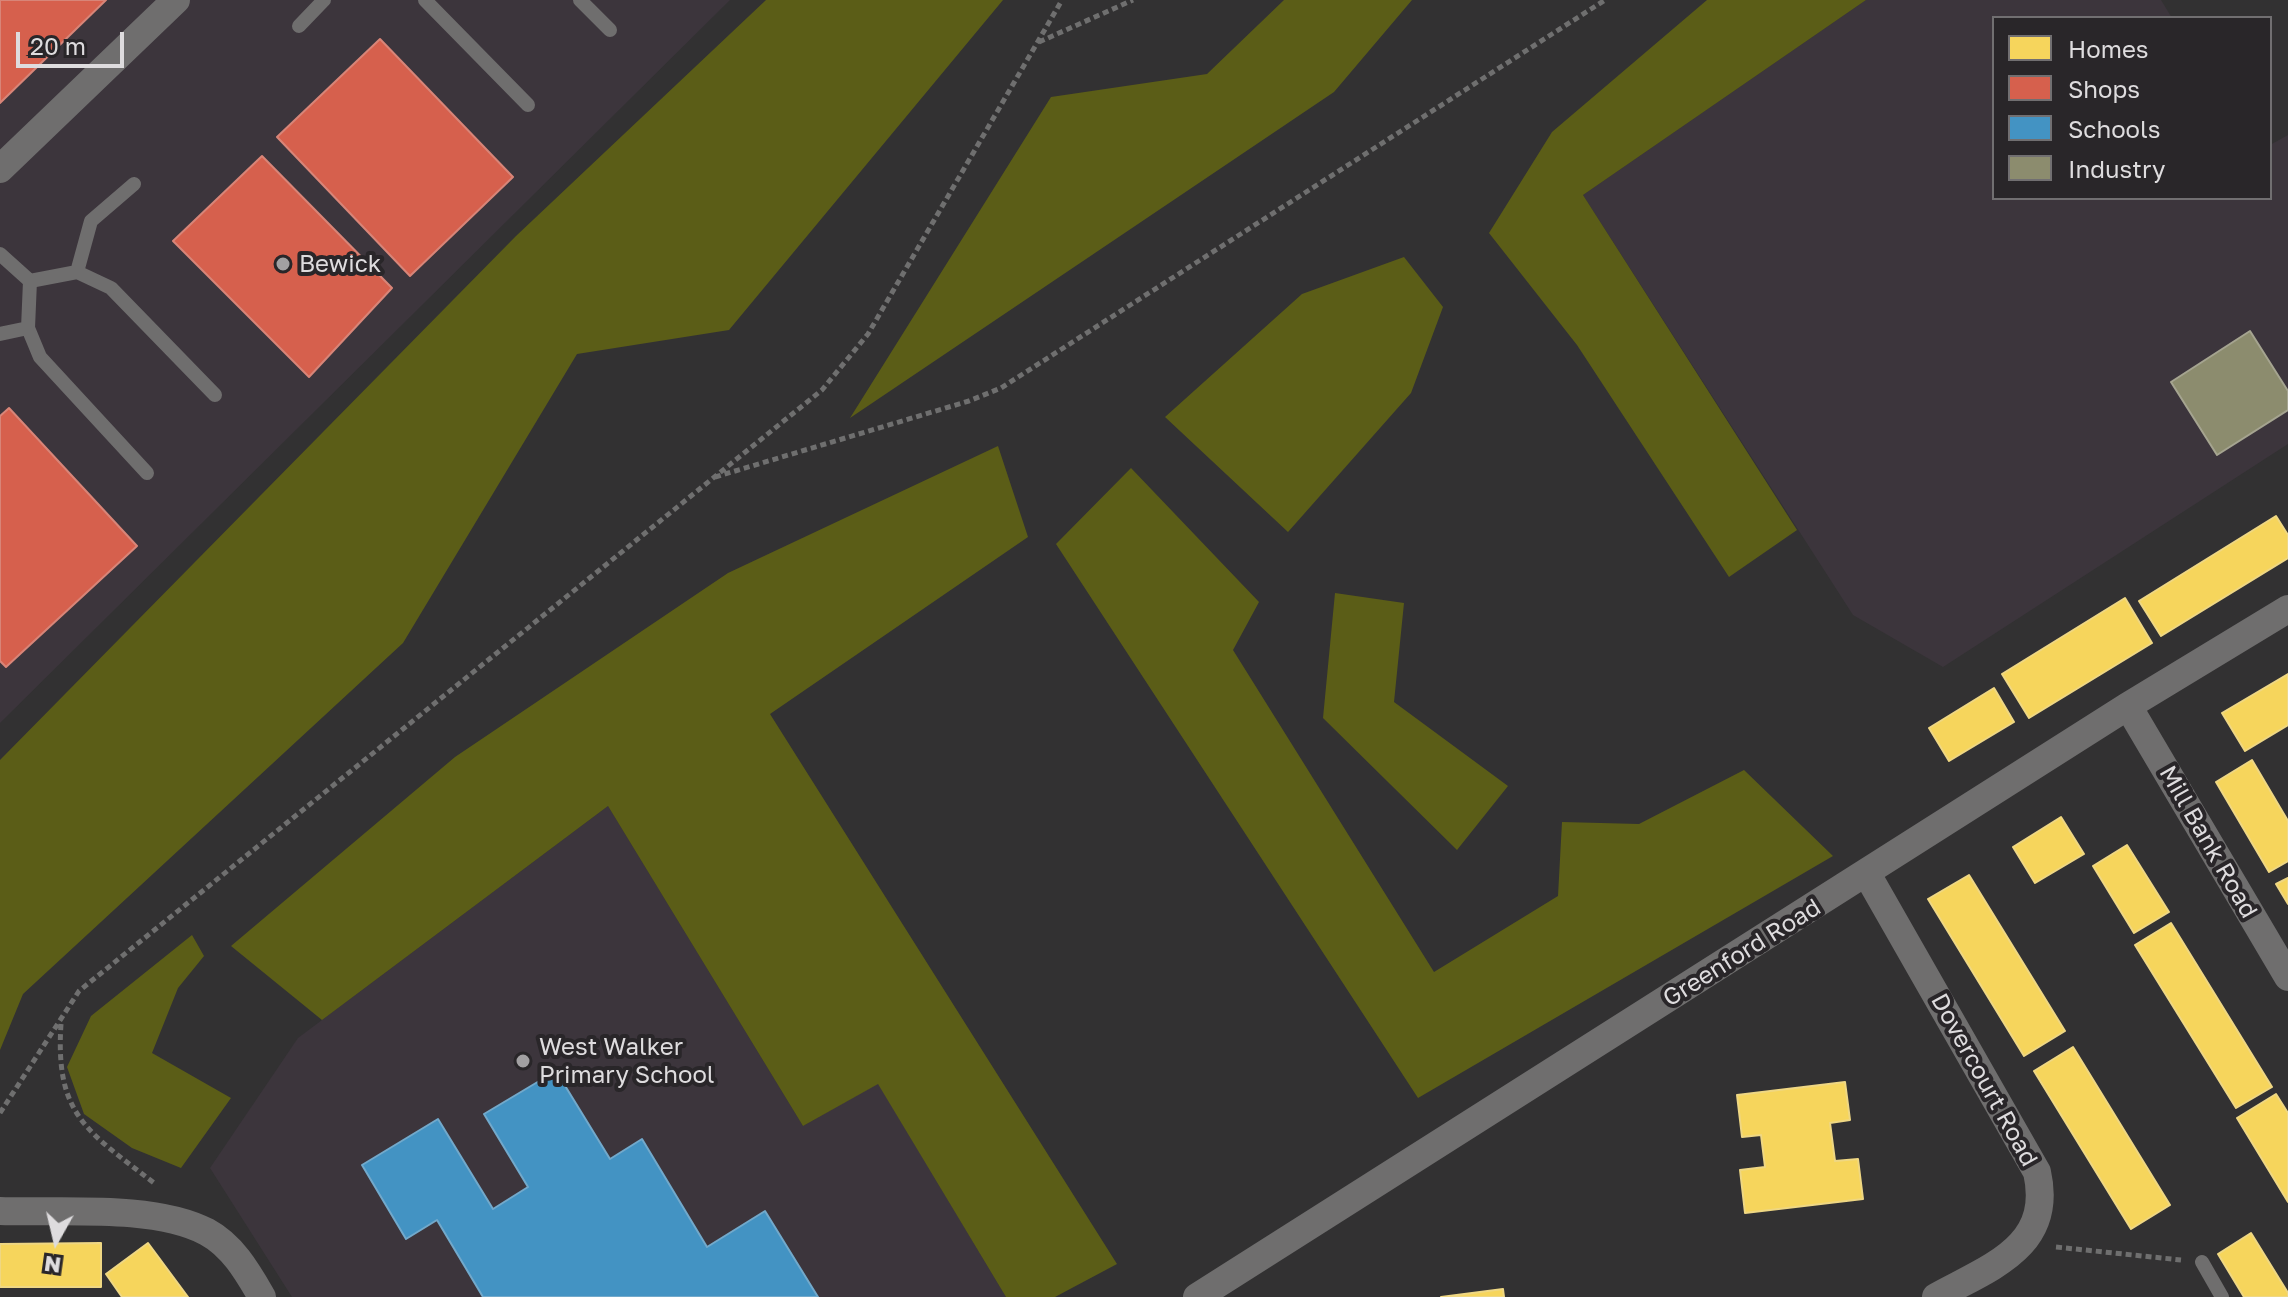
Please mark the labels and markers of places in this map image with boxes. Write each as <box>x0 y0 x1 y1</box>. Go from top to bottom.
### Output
place label: Bewick <box>299 250 381 278</box>
marker: Bewick <box>274 255 292 273</box>
place label: West Walker Primary School <box>539 1033 715 1089</box>
marker: West Walker Primary School <box>514 1052 532 1070</box>

